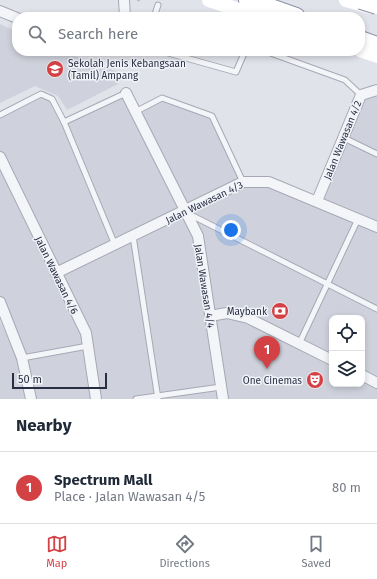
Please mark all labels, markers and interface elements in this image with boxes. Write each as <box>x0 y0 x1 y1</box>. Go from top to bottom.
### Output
search box <box>12 12 365 56</box>
icon: search <box>26 23 48 45</box>
text: Search here <box>58 25 138 43</box>
place label: Sekolah Jenis Kebangsaan (Tamil) Ampang <box>68 58 186 82</box>
school or university icon: Sekolah Jenis Kebangsaan (Tamil) Ampang <box>45 59 65 79</box>
street label: Jalan Wawasan 4/2 <box>322 99 364 182</box>
street label: Jalan Wawasan 4/3 <box>164 179 245 227</box>
your location <box>221 220 241 240</box>
street label: Jalan Wawasan 4/6 <box>32 235 80 316</box>
street label: Jalan Wawasan 4/4 <box>191 243 217 330</box>
bank icon: Maybank <box>270 301 290 321</box>
place label: Maybank <box>227 306 268 318</box>
map controls <box>329 315 365 387</box>
button: locate <box>329 315 365 351</box>
pin: 1 <box>254 336 280 369</box>
button: layers <box>329 351 365 387</box>
theatre icon: One Cinemas <box>305 370 325 390</box>
scale bar <box>12 371 107 390</box>
text: 50 m <box>18 373 42 386</box>
place label: One Cinemas <box>243 375 302 387</box>
text: Nearby <box>16 415 71 436</box>
text: Spectrum Mall <box>54 471 152 489</box>
text: 1 <box>26 480 32 495</box>
text: 80 m <box>332 480 361 495</box>
text: Place · Jalan Wawasan 4/5 <box>54 489 205 504</box>
tab: Map <box>46 533 68 570</box>
tab: Directions <box>159 533 210 570</box>
tab: Saved <box>301 533 331 570</box>

